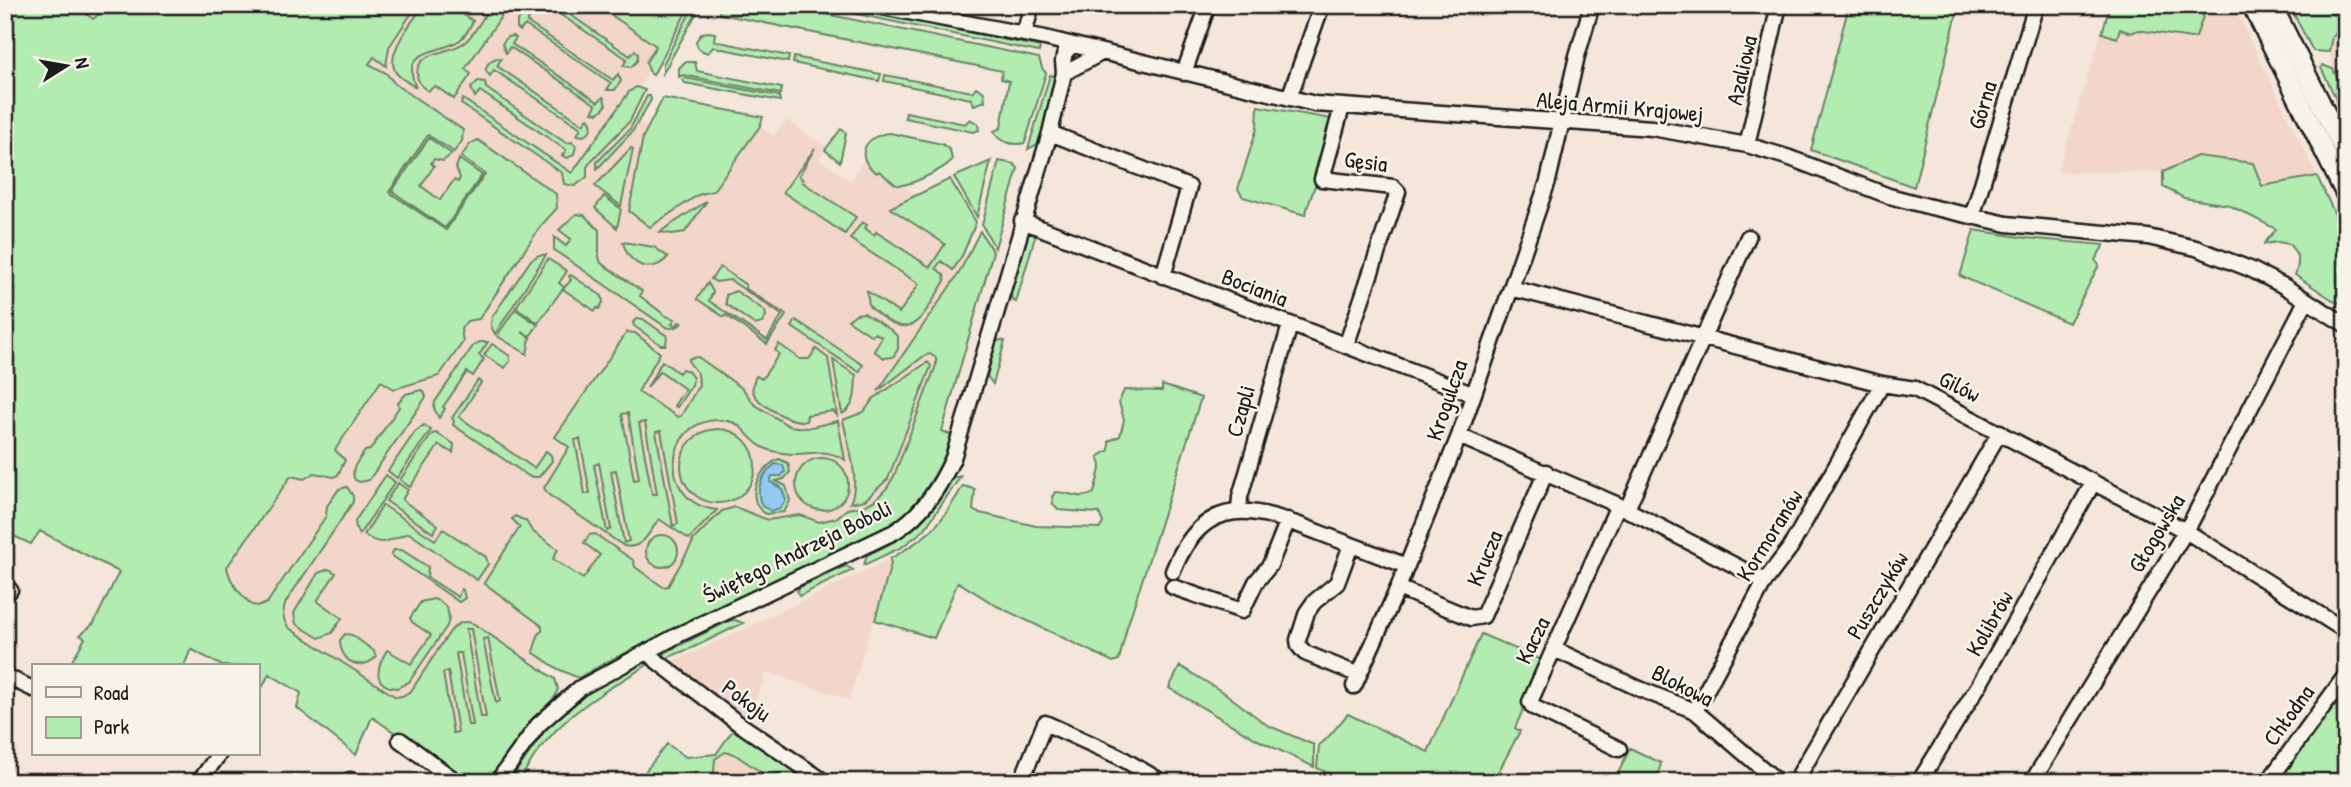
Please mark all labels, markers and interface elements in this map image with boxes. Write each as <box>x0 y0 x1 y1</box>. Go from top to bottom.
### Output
north arrow <box>32 32 102 102</box>
street label: Azaliowa <box>1718 32 1764 108</box>
text: N <box>69 55 96 70</box>
street label: Górna <box>1960 77 2004 133</box>
street label: Aleja Armii Krajowej <box>1535 83 1705 129</box>
street label: Gęsia <box>1343 143 1389 179</box>
street label: Bociania <box>1217 260 1293 314</box>
street label: Krogulcza <box>1418 355 1474 445</box>
street label: Gilów <box>1934 363 1986 409</box>
street label: Czapli <box>1218 381 1262 441</box>
street label: Kormoranów <box>1728 483 1810 587</box>
street label: Głogowska <box>2120 488 2192 578</box>
street label: Świętego Andrzeja Boboli <box>697 492 897 610</box>
street label: Krucza <box>1458 525 1510 591</box>
street label: Puszczyków <box>1839 545 1915 645</box>
street label: Kolibrów <box>1958 585 2020 661</box>
street label: Kacza <box>1507 611 1557 669</box>
street label: Blokowa <box>1647 656 1719 714</box>
legend <box>32 664 259 756</box>
street label: Pokoju <box>716 672 778 728</box>
text: Road <box>94 678 128 707</box>
street label: Chłodna <box>2255 678 2321 752</box>
text: Park <box>94 712 129 741</box>

